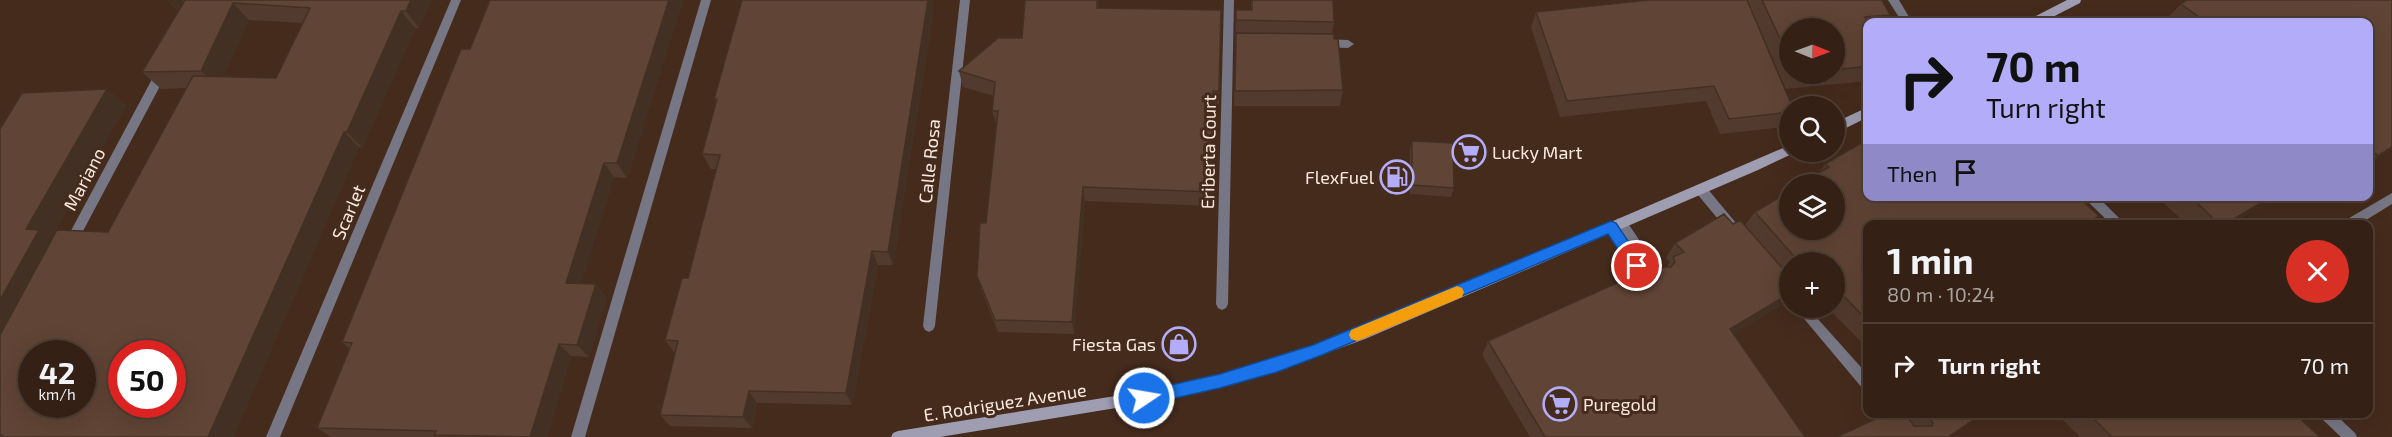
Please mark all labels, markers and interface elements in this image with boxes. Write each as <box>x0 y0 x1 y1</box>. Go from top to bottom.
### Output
north arrow <box>1779 18 1845 84</box>
map controls <box>1779 18 1845 318</box>
text: 70 m <box>1986 40 2081 90</box>
icon: right <box>1887 42 1965 120</box>
text: Turn right <box>1986 91 2106 123</box>
street label: Eriberta Court <box>1196 94 1220 209</box>
button: search <box>1779 96 1845 162</box>
street label: Calle Rosa <box>914 118 944 204</box>
supermarket icon: Lucky Mart <box>1451 134 1487 170</box>
place label: Lucky Mart <box>1492 141 1583 163</box>
street label: Mariano <box>58 144 110 214</box>
icon: arrive <box>1949 156 1982 189</box>
fuel station icon: FlexFuel <box>1379 159 1415 195</box>
text: Then <box>1887 160 1937 186</box>
place label: FlexFuel <box>1305 166 1375 188</box>
button: layers <box>1779 174 1845 240</box>
street label: Scarlet <box>327 181 369 243</box>
text: 1 min <box>1887 238 1974 281</box>
pin <box>1611 240 1662 291</box>
button: close <box>2286 240 2349 303</box>
icon: arrive <box>1620 249 1653 282</box>
button: + <box>1779 252 1845 318</box>
text: 80 m · 10:24 <box>1887 282 1995 306</box>
shop icon: Fiesta Gas <box>1161 326 1197 362</box>
place label: Fiesta Gas <box>1072 333 1156 355</box>
speed limit sign: 50 <box>108 340 186 418</box>
icon: right <box>1887 349 1920 382</box>
text: Turn right <box>1938 352 2040 378</box>
text: 70 m <box>2300 352 2349 378</box>
text: 42 <box>39 354 75 390</box>
position arrow <box>1112 366 1176 430</box>
street label: E. Rodriguez Avenue <box>922 378 1088 426</box>
text: km/h <box>38 385 76 403</box>
supermarket icon: Puregold <box>1542 386 1578 422</box>
place label: Puregold <box>1583 393 1656 415</box>

